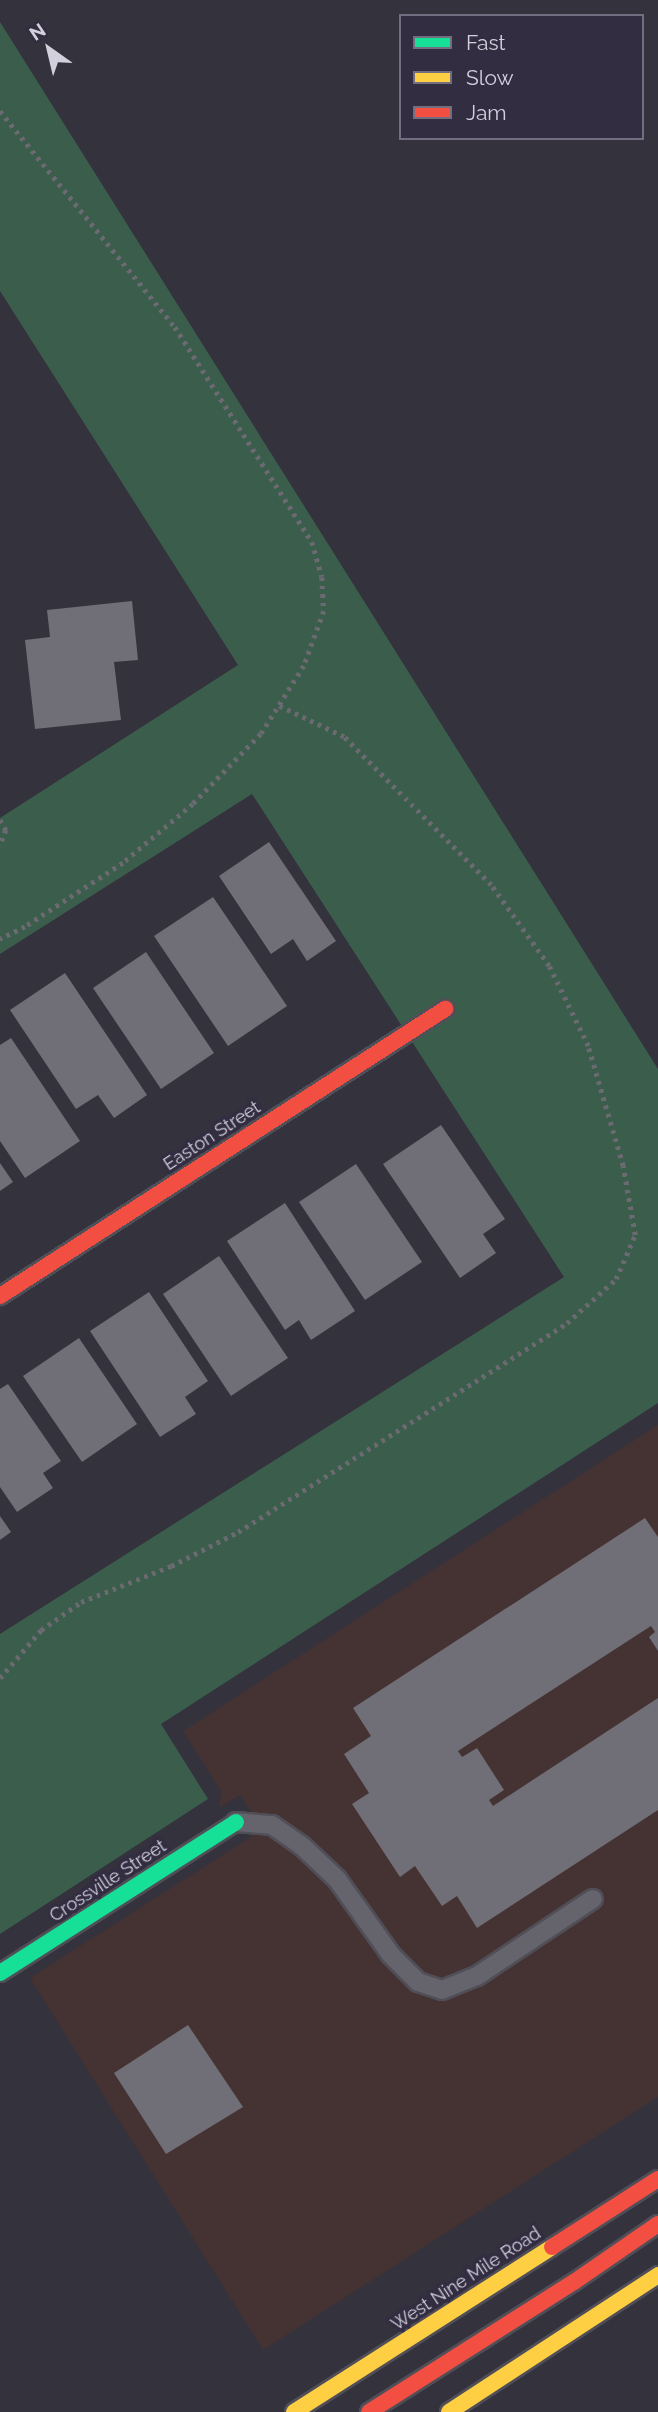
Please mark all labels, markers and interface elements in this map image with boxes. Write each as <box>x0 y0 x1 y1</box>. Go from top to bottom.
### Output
north arrow <box>14 14 84 84</box>
legend <box>399 14 644 140</box>
text: N <box>25 18 49 45</box>
text: Fast <box>466 30 506 55</box>
text: Slow <box>466 65 514 90</box>
text: Jam <box>466 100 507 125</box>
street label: Easton Street <box>160 1097 264 1175</box>
street label: Crossville Street <box>46 1835 170 1927</box>
street label: West Nine Mile Road <box>387 2223 545 2335</box>

